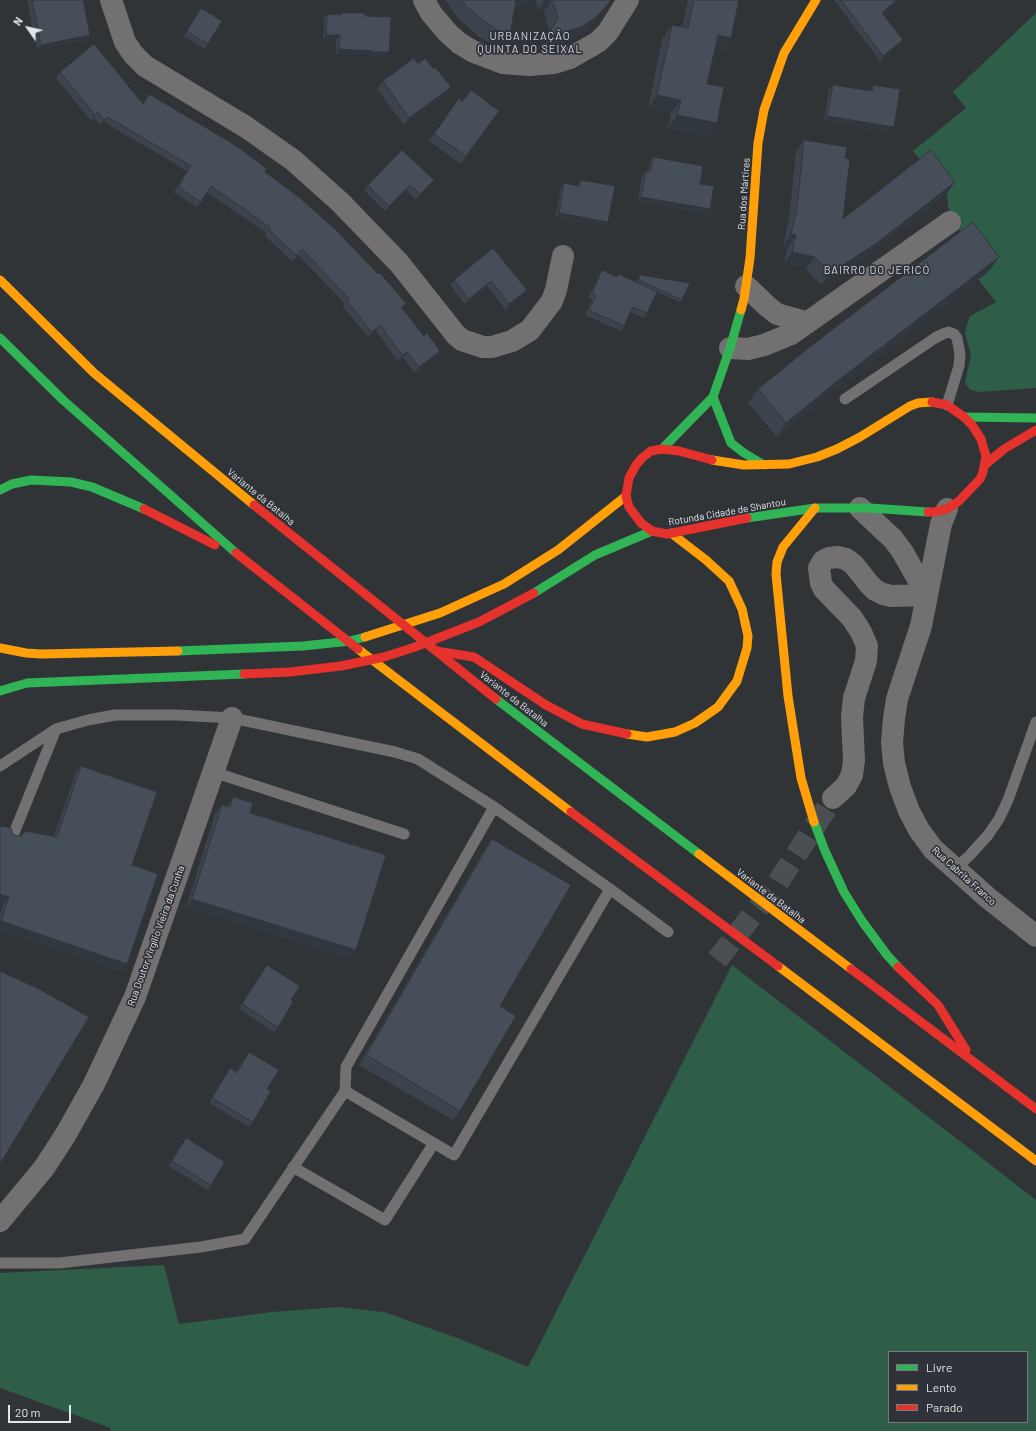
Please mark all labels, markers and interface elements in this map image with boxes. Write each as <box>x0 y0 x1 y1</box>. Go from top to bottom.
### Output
north arrow <box>8 8 48 48</box>
text: N <box>10 14 25 28</box>
district label: URBANIZAÇÃO QUINTA DO SEIXAL <box>477 29 583 55</box>
street label: Rua dos Mártires <box>735 158 753 230</box>
district label: BAIRRO DO JERICÓ <box>824 263 930 277</box>
street label: Variante da Batalha <box>225 466 297 528</box>
street label: Rotunda Cidade de Shantou <box>667 496 787 528</box>
street label: Variante da Batalha <box>477 669 551 729</box>
street label: Rua Cabrita Franco <box>929 844 999 908</box>
street label: Rua Doutor Virgílio Vieira da Cunha <box>125 864 187 1008</box>
street label: Variante da Batalha <box>734 866 808 926</box>
legend <box>888 1351 1028 1423</box>
text: Livre <box>926 1360 952 1374</box>
text: Lento <box>926 1380 956 1394</box>
scale bar <box>10 1397 73 1423</box>
text: Parado <box>926 1400 963 1414</box>
text: 20 m <box>15 1405 41 1419</box>

